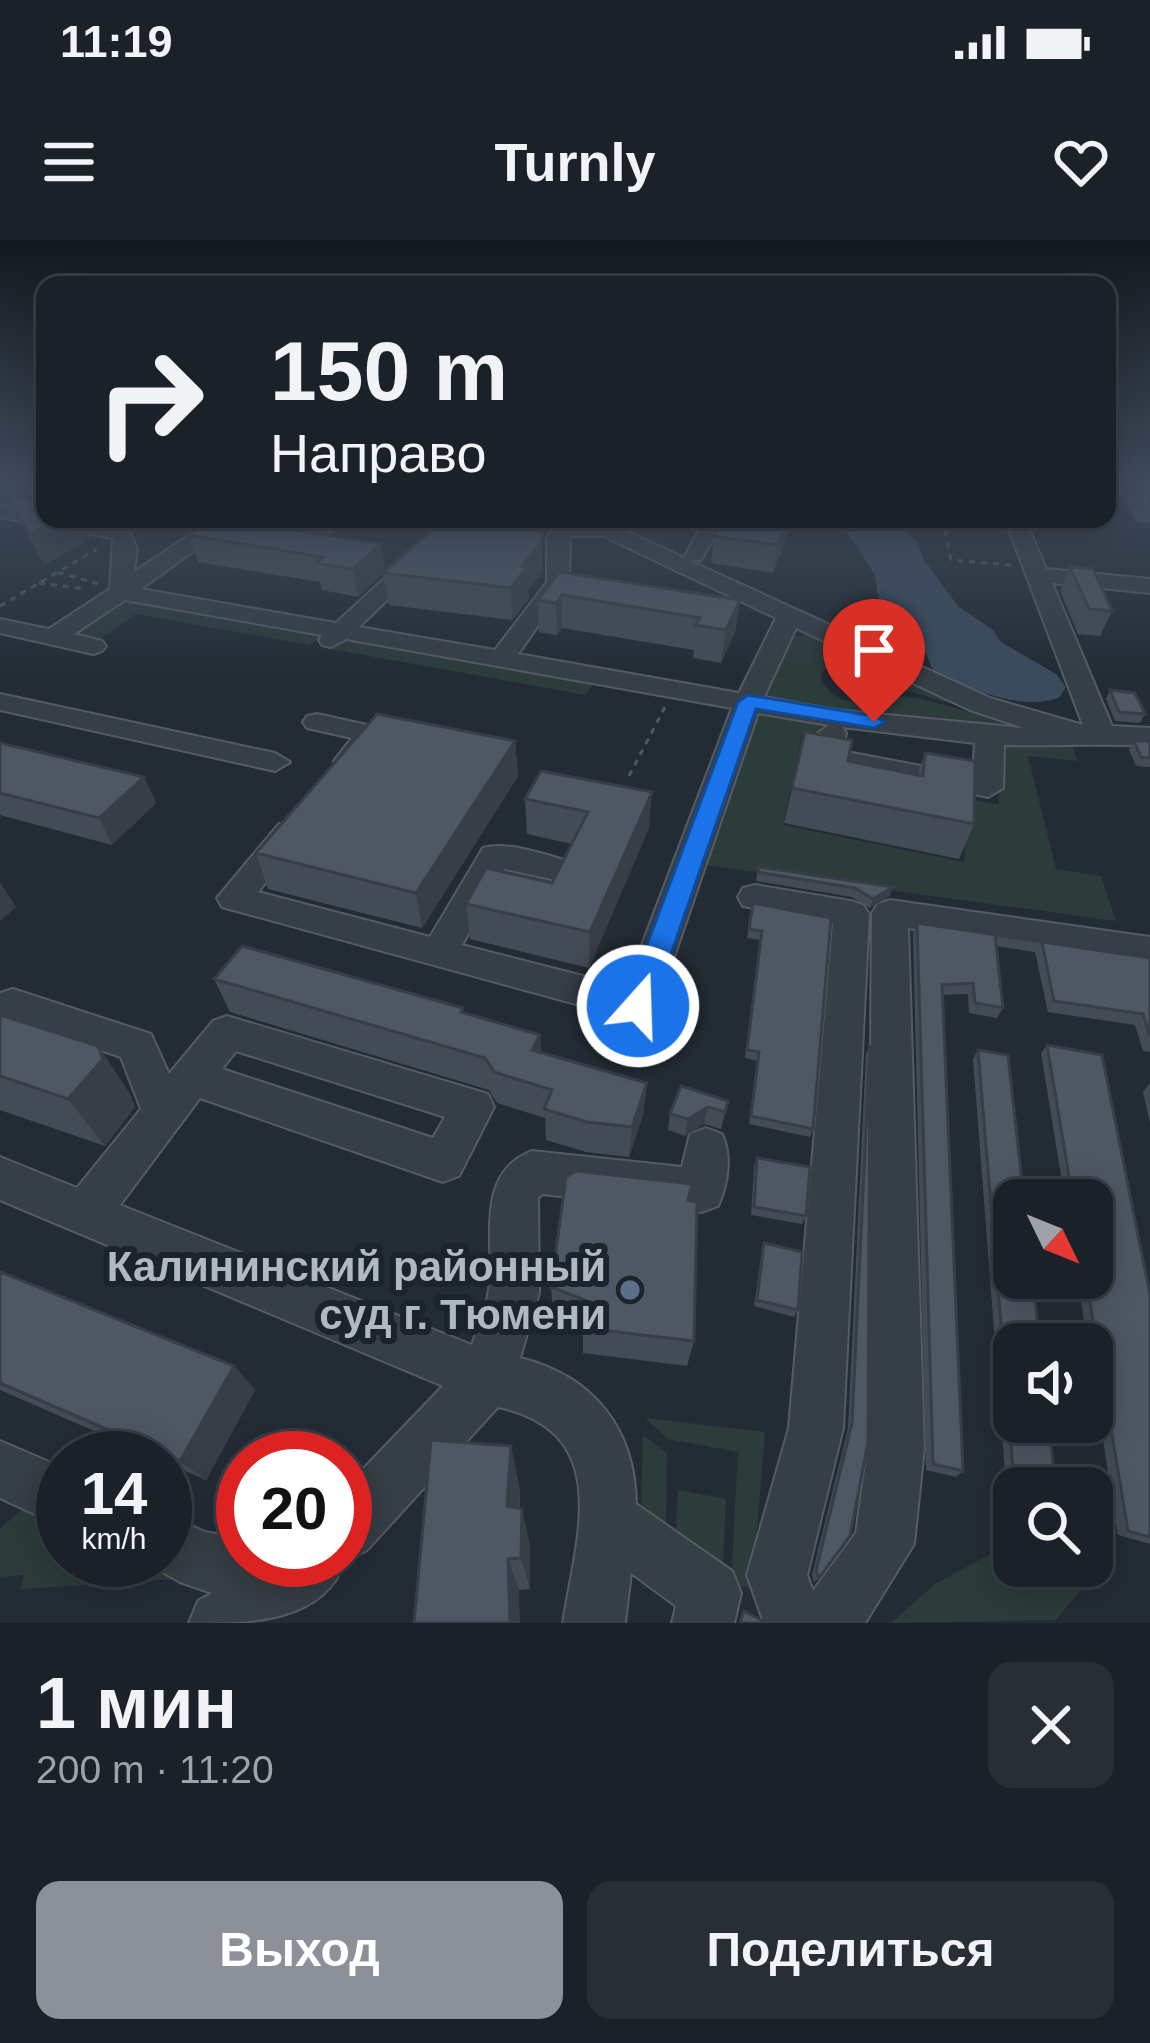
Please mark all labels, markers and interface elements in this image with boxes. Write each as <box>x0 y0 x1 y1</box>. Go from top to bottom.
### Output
text: 11:19 <box>60 16 173 67</box>
icon: menu <box>36 129 102 195</box>
icon: heart <box>1048 129 1114 195</box>
text: Turnly <box>495 132 656 192</box>
icon: right <box>72 324 228 480</box>
text: 150 m <box>270 324 508 418</box>
text: Направо <box>270 423 486 483</box>
pin <box>823 599 925 722</box>
icon: arrive <box>841 617 907 683</box>
position arrow <box>575 943 701 1069</box>
north arrow <box>993 1179 1113 1299</box>
map controls <box>993 1179 1113 1587</box>
place label: Калининский районный суд г. Тюмени <box>107 1243 606 1338</box>
marker: Калининский районный суд г. Тюмени <box>617 1277 643 1303</box>
button: sound <box>993 1323 1113 1443</box>
speed limit sign: 20 <box>216 1431 372 1587</box>
text: 14 <box>81 1460 147 1527</box>
button: search <box>993 1467 1113 1587</box>
text: km/h <box>81 1522 147 1555</box>
button: close <box>988 1662 1114 1788</box>
text: 1 мин <box>36 1663 237 1743</box>
text: 200 m · 11:20 <box>36 1748 274 1791</box>
button: Выход <box>36 1881 563 2019</box>
button: Поделиться <box>587 1881 1114 2019</box>

